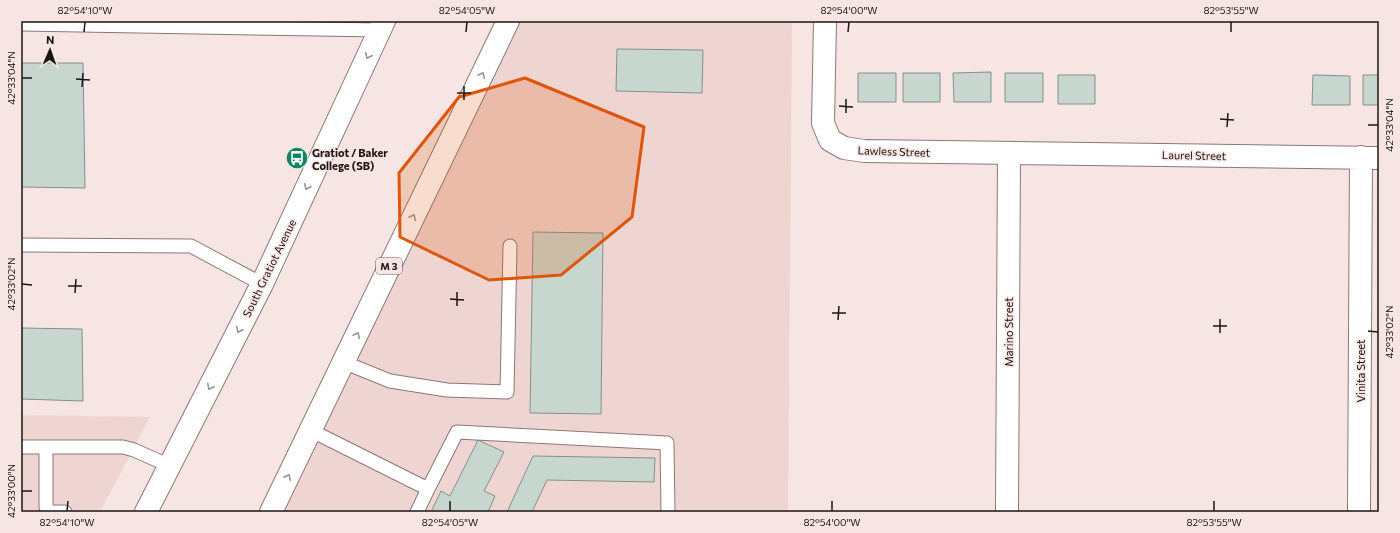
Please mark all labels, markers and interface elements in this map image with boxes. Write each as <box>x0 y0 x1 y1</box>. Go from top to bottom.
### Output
text: 82°54'10"W <box>58 4 112 16</box>
text: 82°54'05"W <box>439 4 495 16</box>
text: 82°54'00"W <box>820 4 878 16</box>
text: 82°53'55"W <box>1203 4 1259 16</box>
north arrow <box>30 30 70 70</box>
text: N <box>46 33 55 46</box>
text: 42°33'04"N <box>5 51 17 105</box>
one-way arrow <box>365 52 373 60</box>
one-way arrow <box>477 72 485 80</box>
text: 42°33'04"N <box>1383 98 1395 152</box>
street label: Lawless Street <box>858 143 931 159</box>
bus stop icon: Gratiot / Baker College (SB) <box>284 145 310 171</box>
place label: Gratiot / Baker College (SB) <box>312 146 388 172</box>
street label: Laurel Street <box>1162 148 1227 162</box>
one-way arrow <box>304 183 312 190</box>
one-way arrow <box>408 214 416 222</box>
street label: South Gratiot Avenue <box>240 217 298 319</box>
text: 42°33'02"N <box>5 258 17 310</box>
road number: M 3 <box>376 258 402 274</box>
street label: Marino Street <box>1002 297 1015 367</box>
text: 42°33'02"N <box>1383 306 1395 358</box>
one-way arrow <box>236 325 244 333</box>
one-way arrow <box>352 331 360 339</box>
street label: Vinita Street <box>1354 339 1367 402</box>
one-way arrow <box>207 383 215 390</box>
text: 42°33'00"N <box>5 464 17 518</box>
one-way arrow <box>283 474 291 481</box>
text: 82°54'10"W <box>40 516 94 528</box>
text: 82°54'05"W <box>422 516 478 528</box>
text: 82°54'00"W <box>803 516 861 528</box>
text: 82°53'55"W <box>1186 516 1242 528</box>

